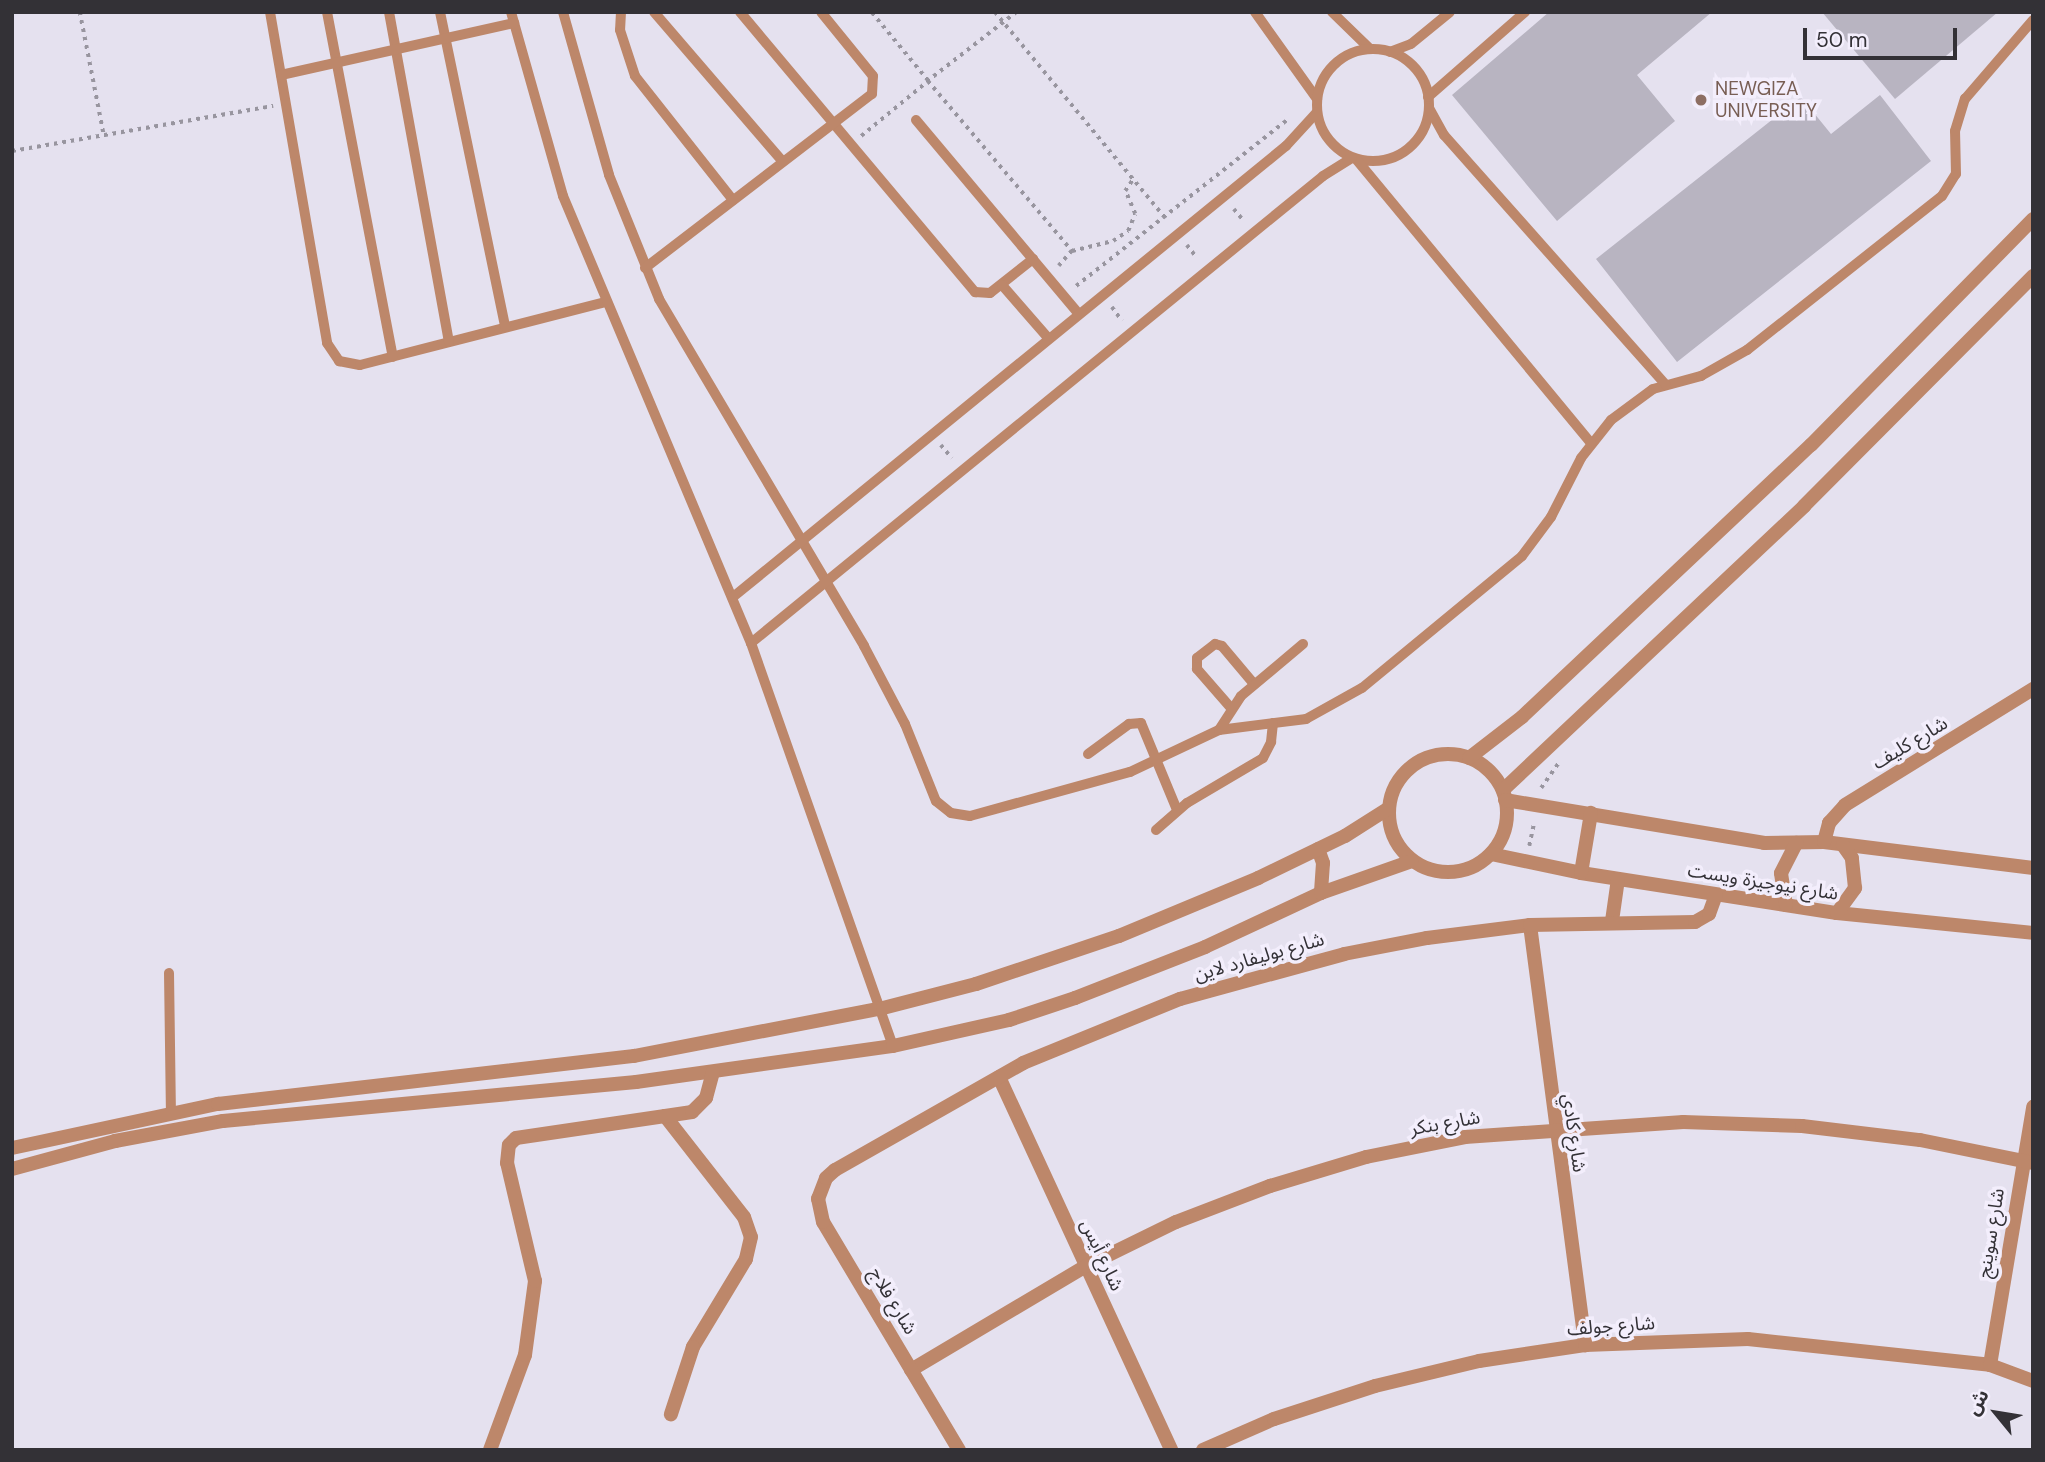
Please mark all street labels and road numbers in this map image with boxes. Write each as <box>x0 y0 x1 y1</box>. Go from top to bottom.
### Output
street label: شارع كليف <box>1868 712 1952 774</box>
street label: شارع نيوجيزة ويست <box>1686 859 1840 905</box>
street label: شارع بوليفارد لاين <box>1191 928 1327 986</box>
street label: شارع كادي <box>1557 1092 1591 1174</box>
street label: شارع بنكر <box>1408 1106 1482 1140</box>
street label: شارع سوينج <box>1973 1187 2009 1279</box>
street label: شارع أيس <box>1076 1216 1128 1294</box>
street label: شارع فلاج <box>864 1263 922 1339</box>
street label: شارع جولف <box>1566 1312 1656 1340</box>

